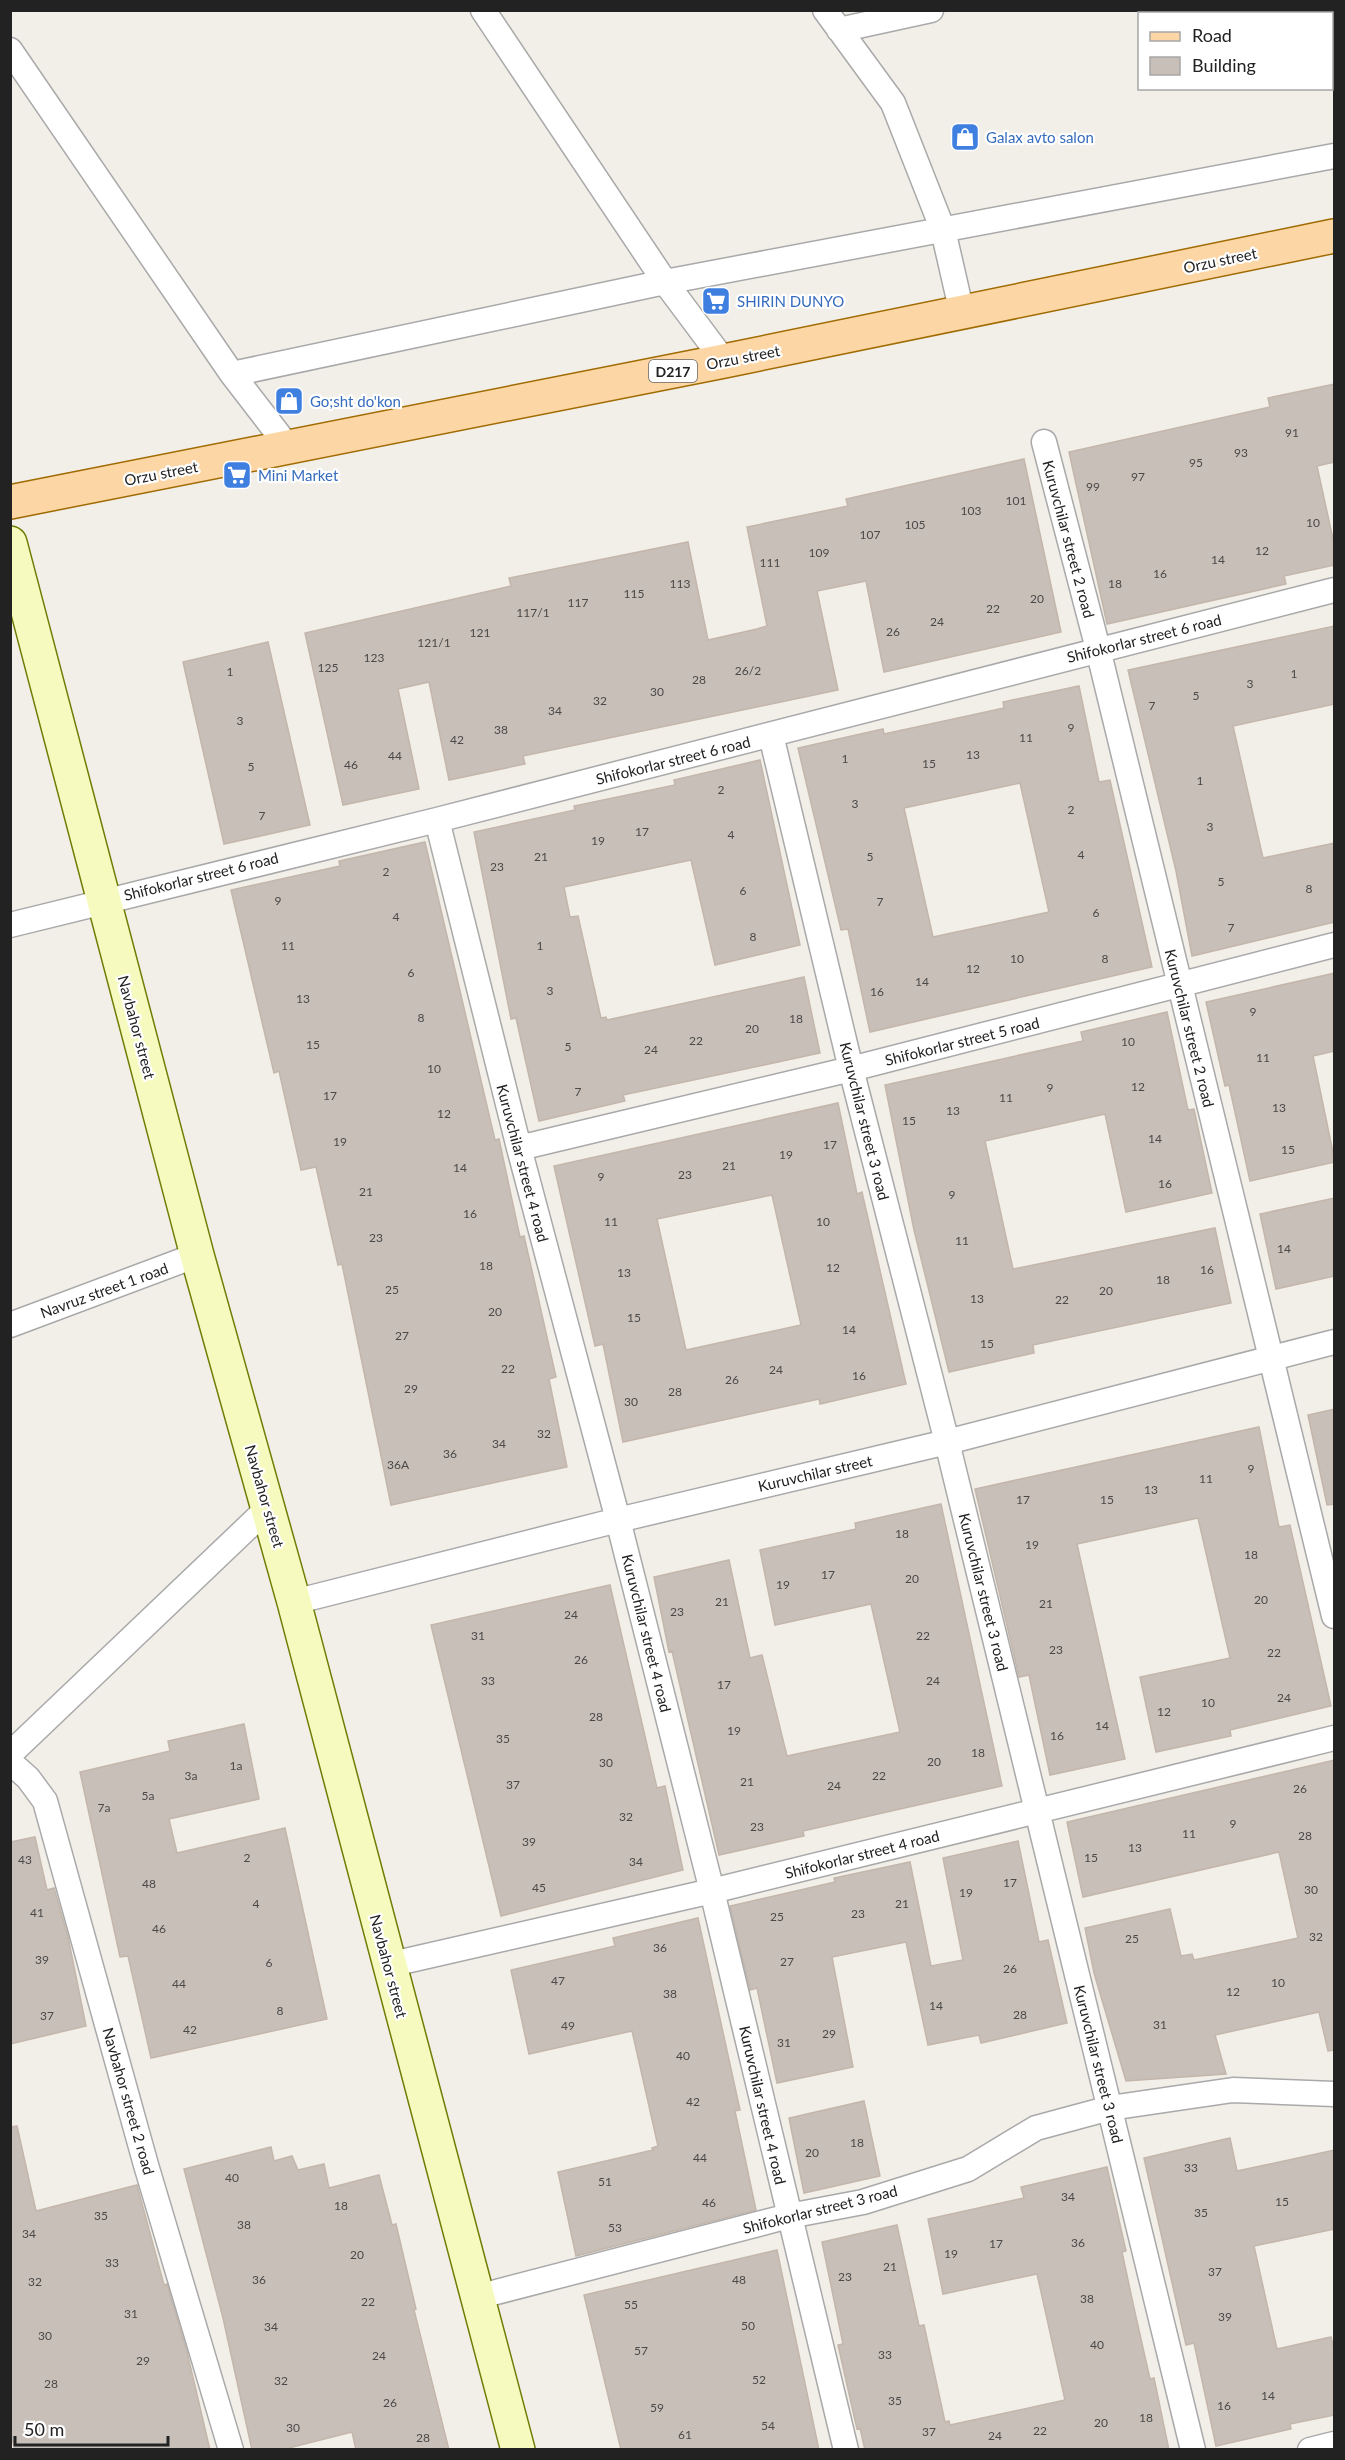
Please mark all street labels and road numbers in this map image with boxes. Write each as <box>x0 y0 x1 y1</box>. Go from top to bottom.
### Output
street label: Orzu street <box>1182 243 1259 277</box>
street label: Orzu street <box>705 341 782 373</box>
road number: D217 <box>649 360 697 382</box>
street label: Orzu street <box>123 457 200 489</box>
street label: Kuruvchilar street 2 road <box>1039 458 1099 620</box>
street label: Shifokorlar street 6 road <box>1065 610 1223 666</box>
street label: Shifokorlar street 6 road <box>594 732 752 788</box>
street label: Shifokorlar street 6 road <box>122 848 280 904</box>
street label: Kuruvchilar street 2 road <box>1162 947 1218 1109</box>
street label: Navbahor street <box>115 973 160 1081</box>
street label: Shifokorlar street 5 road <box>883 1013 1041 1069</box>
street label: Kuruvchilar street 3 road <box>837 1040 893 1202</box>
street label: Kuruvchilar street 4 road <box>493 1082 553 1244</box>
street label: Navruz street 1 road <box>38 1258 170 1322</box>
street label: Navbahor street <box>242 1442 288 1550</box>
street label: Kuruvchilar street <box>756 1451 874 1495</box>
street label: Kuruvchilar street 3 road <box>956 1511 1012 1673</box>
street label: Kuruvchilar street 4 road <box>619 1552 675 1714</box>
street label: Shifokorlar street 4 road <box>783 1826 941 1882</box>
street label: Navbahor street <box>367 1912 412 2020</box>
street label: Kuruvchilar street 3 road <box>1071 1983 1127 2145</box>
street label: Kuruvchilar street 4 road <box>736 2024 790 2186</box>
street label: Navbahor street 2 road <box>99 2025 159 2177</box>
street label: Shifokorlar street 3 road <box>741 2181 899 2237</box>

